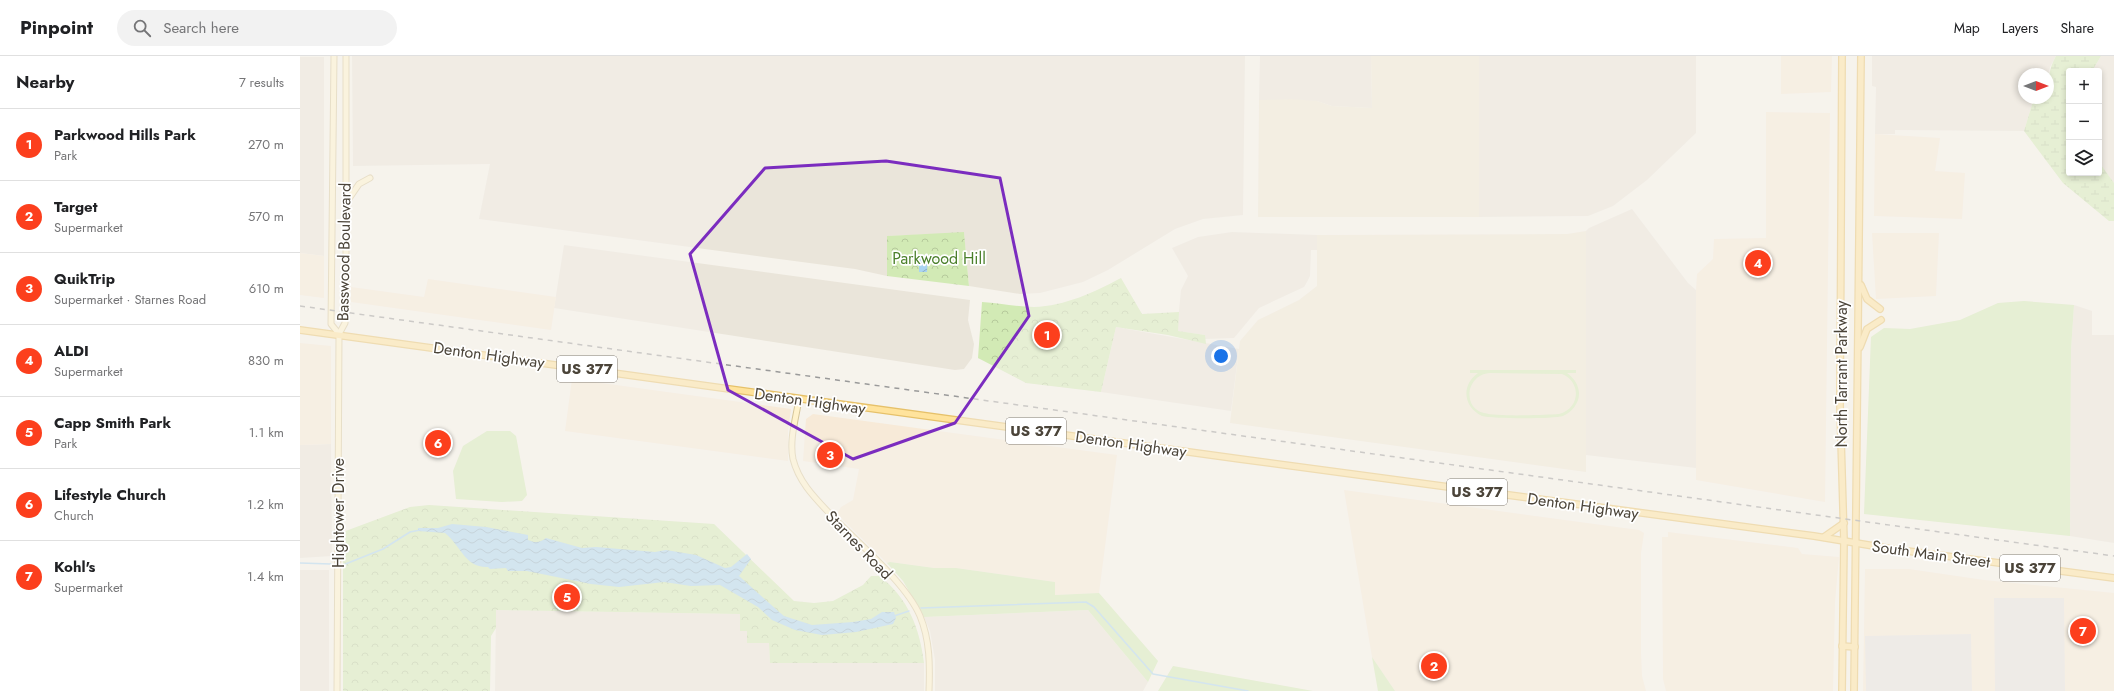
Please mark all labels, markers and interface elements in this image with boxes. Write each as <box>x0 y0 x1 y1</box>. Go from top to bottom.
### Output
search box <box>117 10 397 46</box>
text: Pinpoint <box>20 14 93 41</box>
icon: search <box>131 17 153 39</box>
text: Search here <box>163 17 239 39</box>
text: Map <box>1954 18 1980 38</box>
text: Layers <box>2002 18 2038 38</box>
text: Share <box>2060 18 2094 38</box>
north arrow <box>2018 68 2054 104</box>
map controls <box>2066 68 2102 176</box>
button: + <box>2066 68 2102 104</box>
text: Nearby <box>16 70 74 94</box>
text: 7 results <box>239 73 284 92</box>
button: − <box>2066 104 2102 140</box>
text: Parkwood Hills Park <box>54 124 196 146</box>
text: 1 <box>26 135 32 154</box>
text: 270 m <box>248 135 284 154</box>
button: layers <box>2066 140 2102 176</box>
text: Park <box>54 146 77 165</box>
street label: Basswood Boulevard <box>331 183 357 321</box>
text: Target <box>54 196 97 218</box>
text: 2 <box>25 207 33 226</box>
text: 570 m <box>248 207 284 226</box>
text: Supermarket <box>54 218 123 237</box>
park label: Parkwood Hill <box>892 247 986 270</box>
pin: 4 <box>1745 248 1771 278</box>
text: QuikTrip <box>54 268 115 290</box>
text: 3 <box>25 279 33 298</box>
text: 610 m <box>249 279 284 298</box>
text: Supermarket · Starnes Road <box>54 290 206 309</box>
street label: North Tarrant Parkway <box>1830 299 1853 448</box>
pin: 1 <box>1034 320 1060 350</box>
street label: Denton Highway <box>432 336 547 374</box>
text: ALDI <box>54 340 89 362</box>
your location <box>1211 346 1231 366</box>
text: 4 <box>24 351 34 370</box>
text: 830 m <box>248 351 284 370</box>
road number: US 377 <box>557 356 617 382</box>
text: Supermarket <box>54 362 123 381</box>
street label: Denton Highway <box>753 382 868 420</box>
text: Capp Smith Park <box>54 412 171 434</box>
road number: US 377 <box>1006 418 1066 444</box>
text: 5 <box>25 423 33 442</box>
text: 1.1 km <box>249 423 284 442</box>
street label: Denton Highway <box>1074 425 1189 463</box>
pin: 6 <box>425 428 451 458</box>
text: Park <box>54 434 77 453</box>
pin: 3 <box>817 440 843 470</box>
street label: Hightower Drive <box>327 458 350 568</box>
road number: US 377 <box>1447 479 1507 505</box>
text: Lifestyle Church <box>54 484 166 506</box>
street label: Denton Highway <box>1526 487 1641 525</box>
text: 6 <box>25 495 33 514</box>
text: 1.2 km <box>247 495 284 514</box>
street label: Starnes Road <box>820 505 898 585</box>
text: Church <box>54 506 94 525</box>
street label: South Main Street <box>1870 534 1992 574</box>
road number: US 377 <box>2000 555 2060 581</box>
text: Kohl's <box>54 556 95 578</box>
text: 7 <box>25 567 33 586</box>
text: 1.4 km <box>247 567 284 586</box>
text: Supermarket <box>54 578 123 597</box>
pin: 5 <box>554 582 580 612</box>
pin: 7 <box>2070 616 2096 646</box>
pin: 2 <box>1421 651 1447 681</box>

